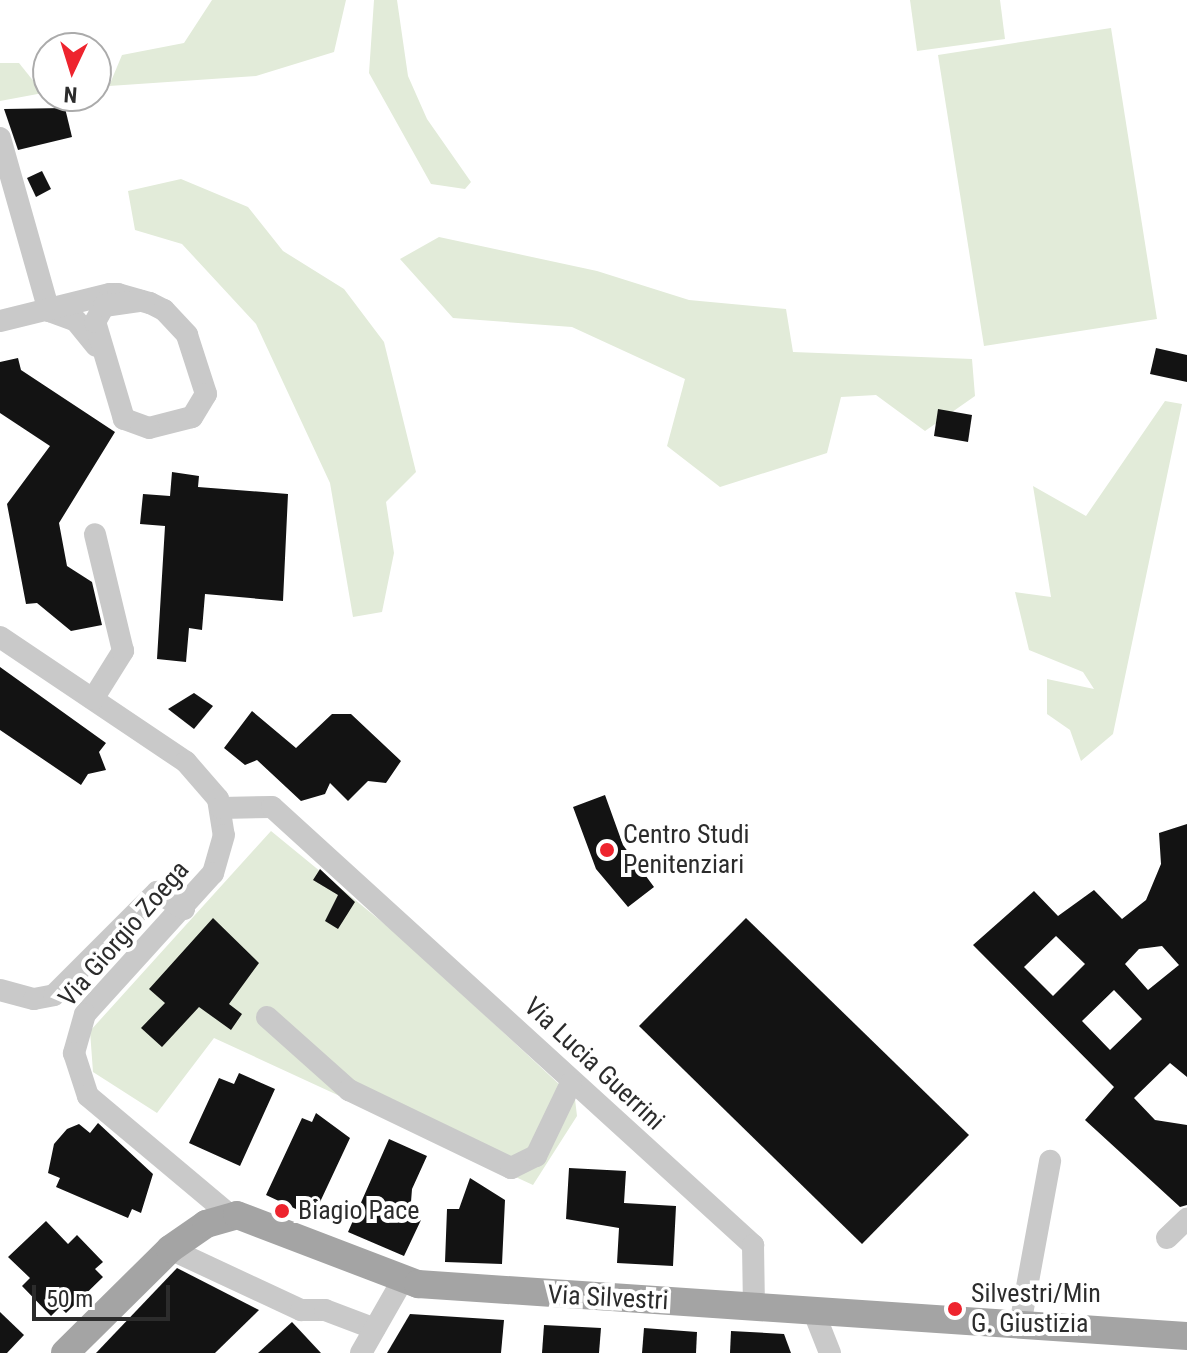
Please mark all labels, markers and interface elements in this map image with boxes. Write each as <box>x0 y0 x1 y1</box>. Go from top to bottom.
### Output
north arrow <box>32 32 112 112</box>
text: N <box>63 82 78 107</box>
place label: Centro Studi Penitenziari <box>623 819 750 880</box>
marker: Centro Studi Penitenziari <box>598 841 616 859</box>
street label: Via Giorgio Zoega <box>52 855 196 1013</box>
street label: Via Lucia Guerrini <box>517 991 671 1137</box>
place label: Biagio Pace <box>298 1195 419 1227</box>
marker: Biagio Pace <box>273 1202 291 1220</box>
scale bar <box>36 1269 174 1319</box>
place label: Silvestri/Min G. Giustizia <box>971 1278 1101 1340</box>
street label: Via Silvestri <box>547 1279 669 1317</box>
text: 50 m <box>46 1285 93 1313</box>
marker: Silvestri/Min G. Giustizia <box>946 1300 964 1318</box>

